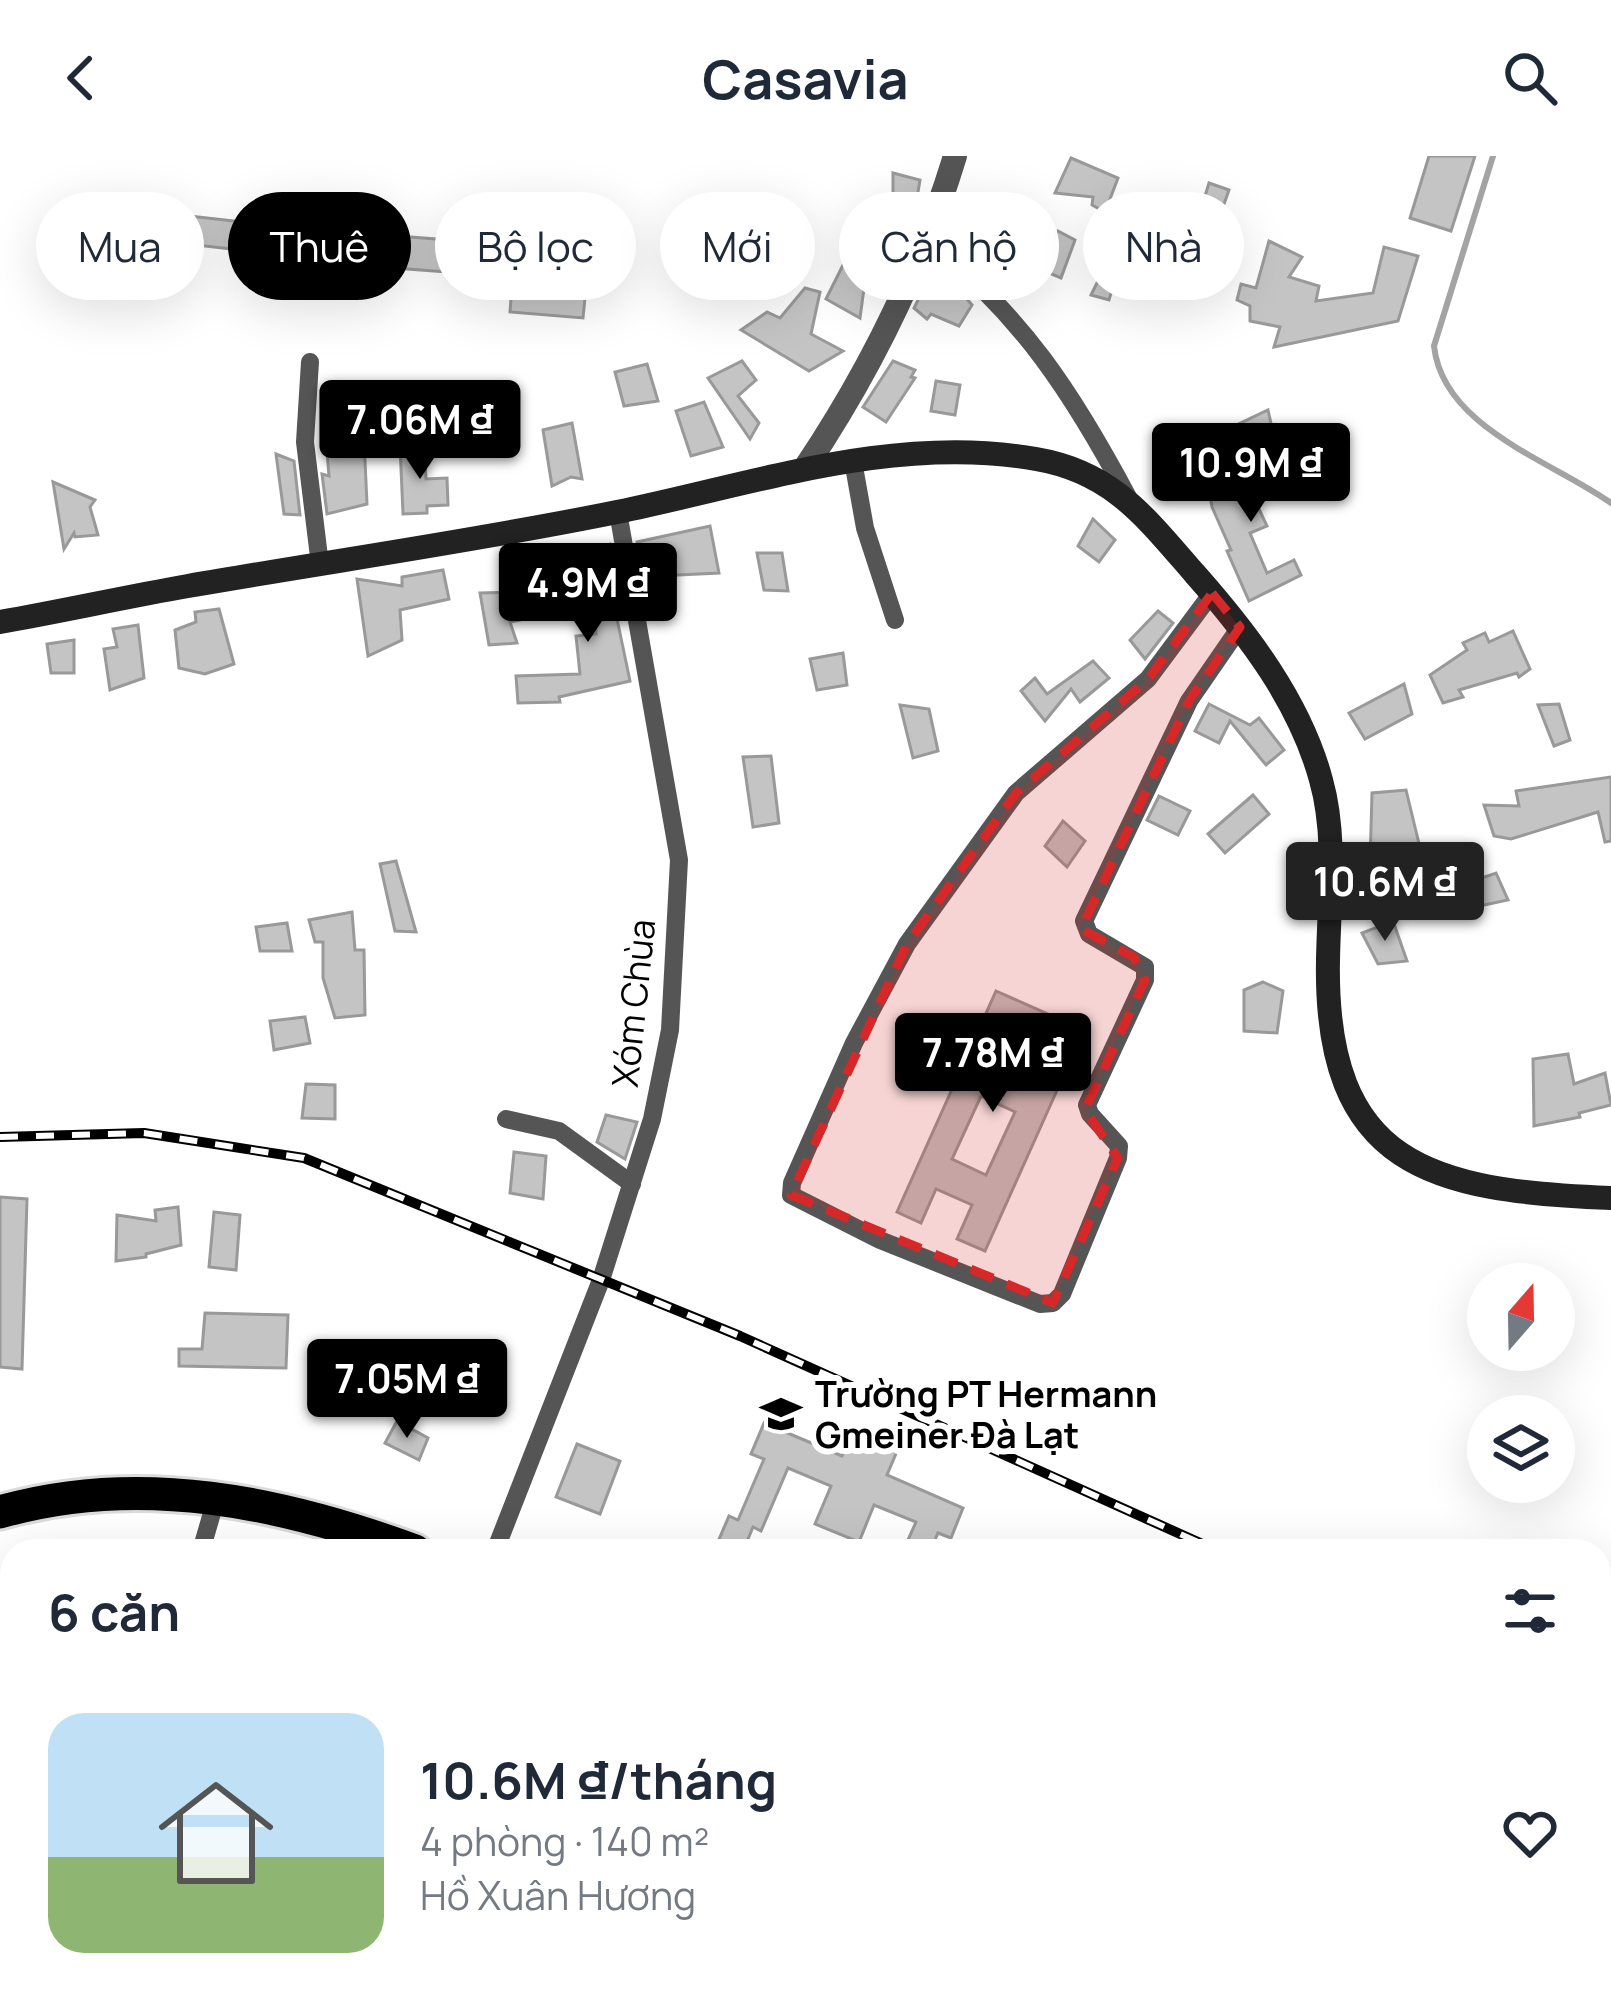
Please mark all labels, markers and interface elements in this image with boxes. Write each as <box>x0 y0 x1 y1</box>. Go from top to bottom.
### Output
text: Casavia <box>702 41 909 115</box>
icon: back <box>48 45 114 111</box>
icon: search <box>1497 45 1563 111</box>
chip: Mua <box>36 192 204 300</box>
chip: Thuê <box>228 192 411 300</box>
chip: Bộ lọc <box>435 192 636 300</box>
chip: Mới <box>660 192 815 300</box>
chip: Căn hộ <box>839 192 1059 300</box>
chip: Nhà <box>1083 192 1244 300</box>
pin: 7.06M ₫ <box>309 380 531 482</box>
text: 7.06M ₫ <box>346 392 494 446</box>
pin: 10.9M ₫ <box>1140 423 1362 525</box>
text: 10.9M ₫ <box>1179 435 1323 489</box>
pin: 4.9M ₫ <box>490 543 686 645</box>
text: 4.9M ₫ <box>526 555 650 609</box>
pin: 10.6M ₫ <box>1274 842 1496 944</box>
text: 10.6M ₫ <box>1313 854 1457 908</box>
street label: Xóm Chùa <box>600 917 666 1089</box>
pin: 7.78M ₫ <box>882 1013 1104 1115</box>
text: 7.78M ₫ <box>922 1025 1064 1079</box>
north arrow <box>1467 1263 1575 1371</box>
map controls <box>1467 1263 1575 1503</box>
pin: 7.05M ₫ <box>296 1339 518 1441</box>
text: 7.05M ₫ <box>334 1351 480 1405</box>
place label: Trường PT Hermann Gmeiner Đà Lạt <box>815 1369 1157 1459</box>
school or university icon: Trường PT Hermann Gmeiner Đà Lạt <box>758 1391 804 1437</box>
button: layers <box>1467 1395 1575 1503</box>
text: 6 căn <box>48 1577 180 1646</box>
icon: filters <box>1497 1578 1563 1644</box>
text: 10.6M ₫/tháng <box>420 1745 777 1814</box>
icon: home <box>144 1761 288 1905</box>
icon: heart <box>1497 1800 1563 1866</box>
text: 4 phòng · 140 m² <box>420 1814 709 1868</box>
text: Hồ Xuân Hương <box>420 1868 696 1922</box>

